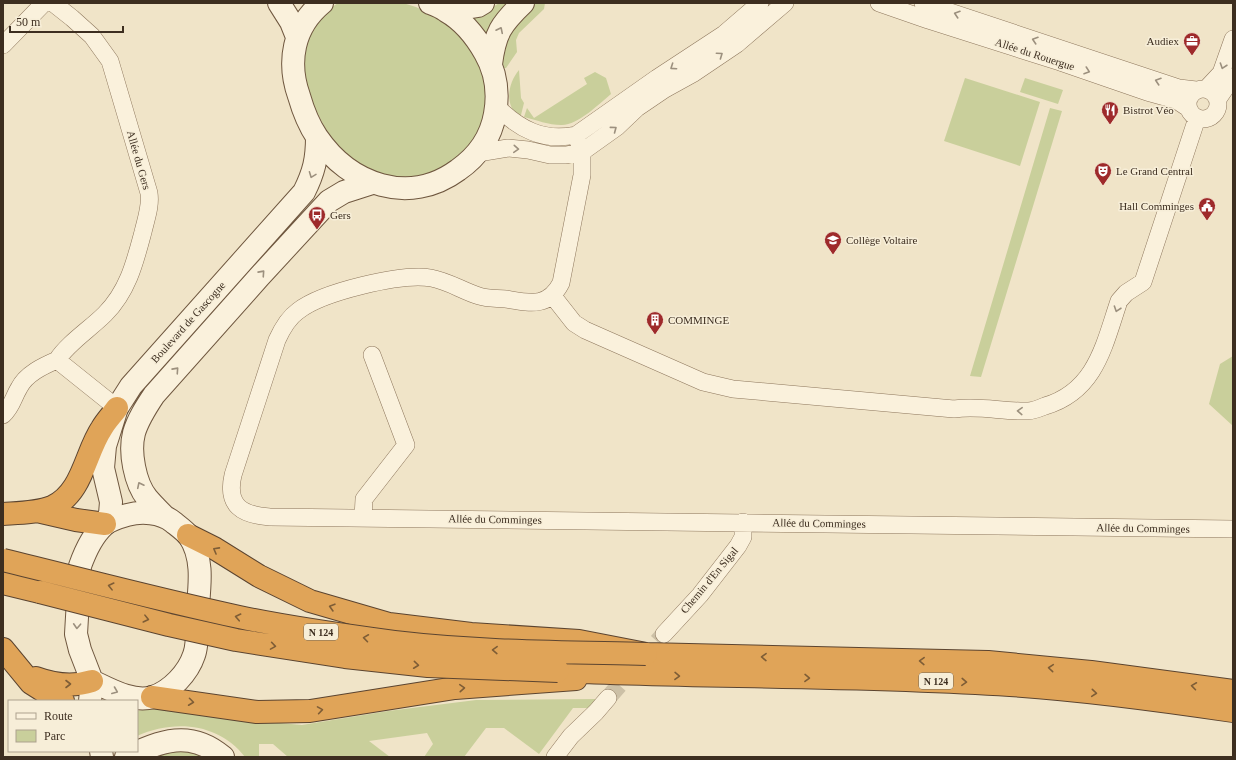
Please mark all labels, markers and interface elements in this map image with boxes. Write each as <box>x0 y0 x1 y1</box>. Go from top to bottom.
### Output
scale bar <box>10 8 123 34</box>
one-way arrow <box>953 10 960 19</box>
text: 50 m <box>16 15 41 29</box>
one-way arrow <box>495 27 503 34</box>
office icon: Audiex <box>1182 31 1202 56</box>
street label: Allée du Rouergue <box>994 35 1076 73</box>
place label: Audiex <box>1147 35 1179 47</box>
one-way arrow <box>1032 36 1039 45</box>
one-way arrow <box>716 52 723 60</box>
one-way arrow <box>670 62 677 69</box>
one-way arrow <box>1220 62 1228 69</box>
one-way arrow <box>1083 67 1090 75</box>
one-way arrow <box>1155 77 1162 86</box>
restaurant icon: Bistrot Véo <box>1100 100 1120 125</box>
place label: Bistrot Véo <box>1123 104 1174 116</box>
one-way arrow <box>609 127 616 134</box>
street label: Allée du Gers <box>125 129 153 191</box>
one-way arrow <box>513 144 519 153</box>
theatre icon: Le Grand Central <box>1093 161 1113 186</box>
place label: Le Grand Central <box>1116 165 1193 177</box>
one-way arrow <box>308 172 317 179</box>
public building icon: Hall Comminges <box>1197 196 1217 221</box>
place label: Hall Comminges <box>1119 200 1194 212</box>
bus stop icon: Gers <box>307 205 327 230</box>
place label: Gers <box>330 209 351 221</box>
school or university icon: Collège Voltaire <box>823 230 843 255</box>
place label: Collège Voltaire <box>846 234 918 246</box>
one-way arrow <box>258 270 265 278</box>
street label: Boulevard de Gascogne <box>148 279 228 365</box>
one-way arrow <box>1113 305 1121 312</box>
building icon: COMMINGE <box>645 310 665 335</box>
place label: COMMINGE <box>668 314 729 326</box>
one-way arrow <box>171 368 178 375</box>
one-way arrow <box>1017 406 1024 415</box>
one-way arrow <box>137 482 145 490</box>
street label: Allée du Comminges <box>448 512 542 526</box>
street label: Allée du Comminges <box>772 516 866 530</box>
street label: Allée du Comminges <box>1096 521 1190 535</box>
street label: Chemin d'En Sigal <box>678 544 740 616</box>
one-way arrow <box>213 547 220 554</box>
one-way arrow <box>108 583 114 591</box>
one-way arrow <box>328 603 335 612</box>
one-way arrow <box>234 613 241 621</box>
one-way arrow <box>143 614 149 622</box>
one-way arrow <box>73 623 81 629</box>
road number: N 124 <box>304 624 338 640</box>
one-way arrow <box>363 634 369 643</box>
one-way arrow <box>270 641 276 650</box>
one-way arrow <box>492 646 498 654</box>
one-way arrow <box>761 652 767 661</box>
one-way arrow <box>919 656 925 665</box>
one-way arrow <box>413 660 419 669</box>
one-way arrow <box>1048 664 1054 673</box>
one-way arrow <box>674 671 680 680</box>
road number: N 124 <box>919 673 953 689</box>
one-way arrow <box>804 674 810 682</box>
one-way arrow <box>961 678 967 687</box>
one-way arrow <box>65 680 71 688</box>
one-way arrow <box>1191 682 1197 691</box>
one-way arrow <box>459 683 465 692</box>
one-way arrow <box>111 686 118 694</box>
one-way arrow <box>1091 688 1097 697</box>
one-way arrow <box>188 697 194 706</box>
legend <box>8 700 138 752</box>
one-way arrow <box>317 706 323 715</box>
text: Route <box>44 709 73 723</box>
text: Parc <box>44 729 65 743</box>

